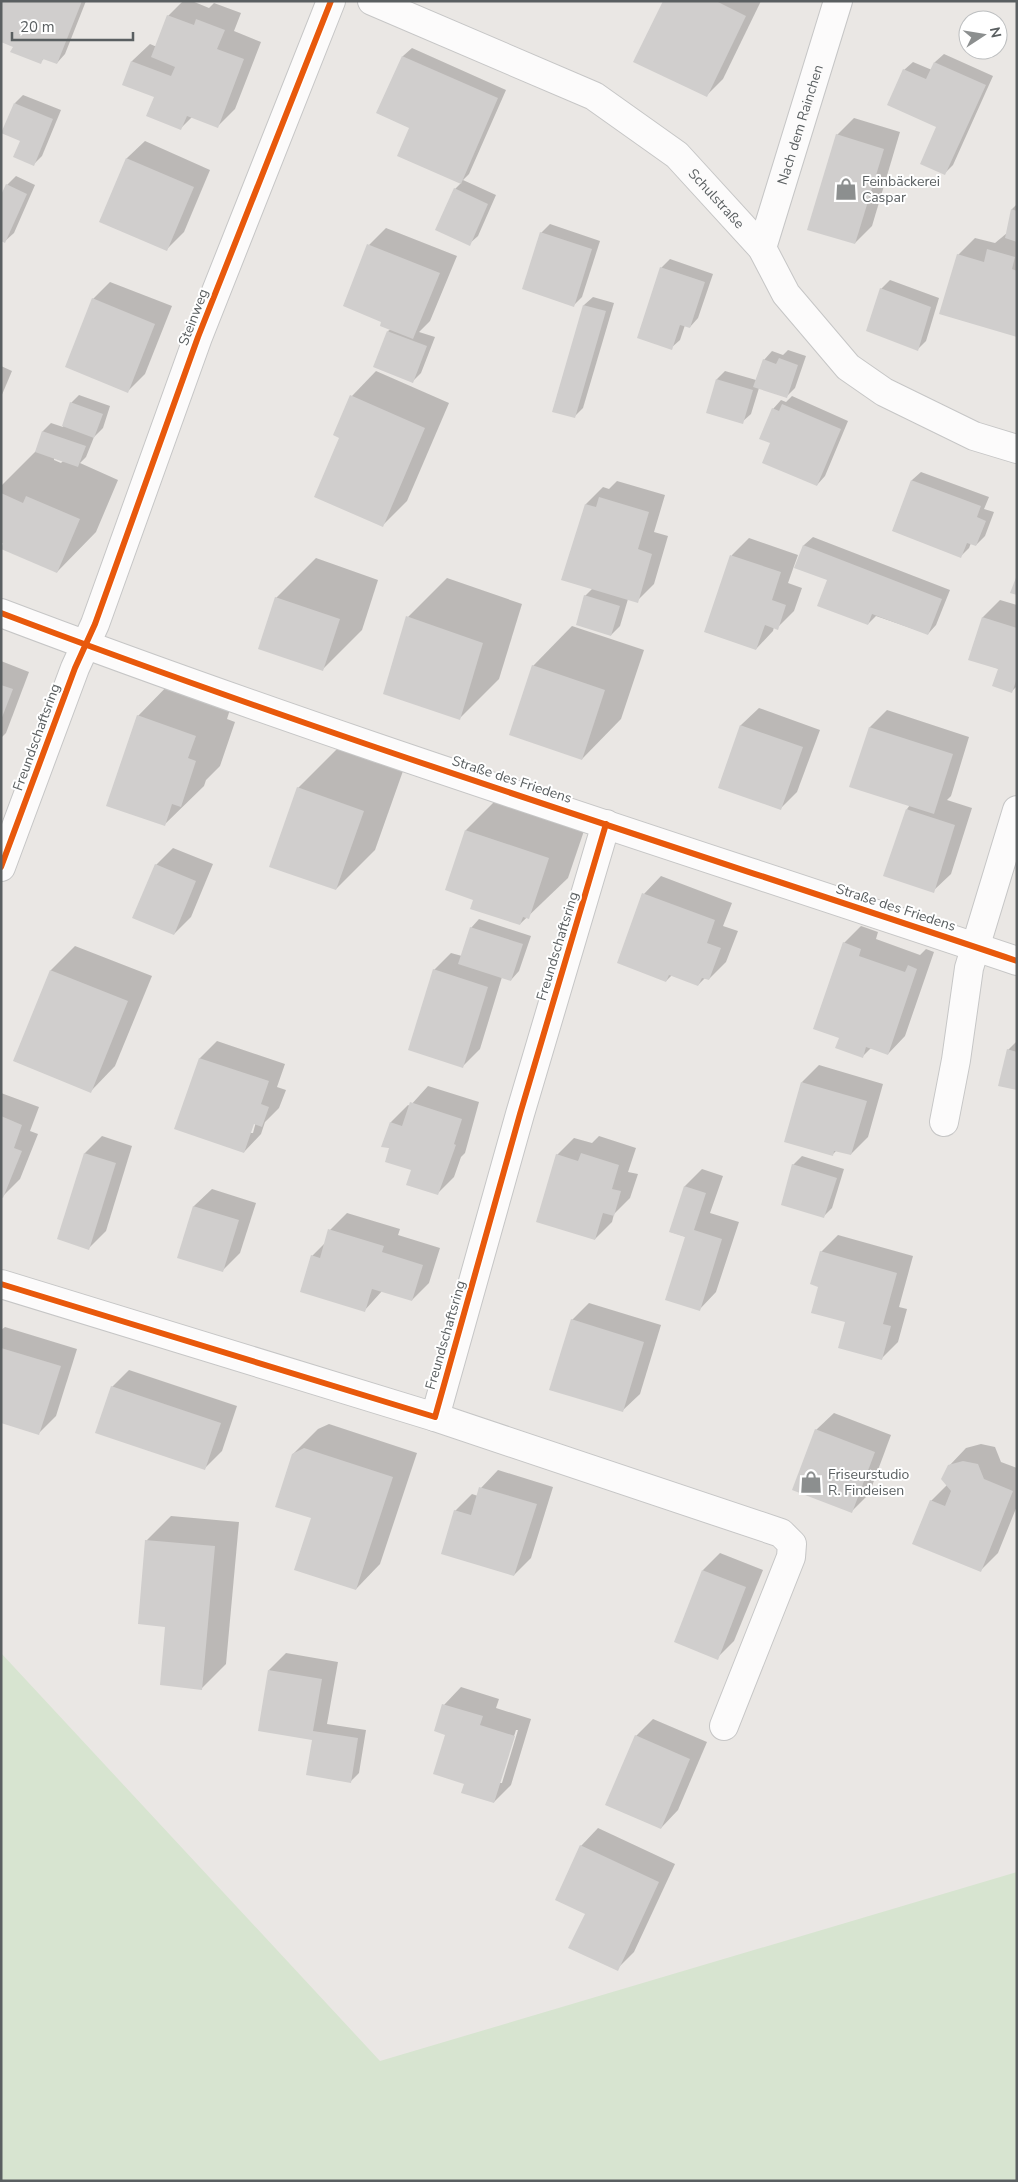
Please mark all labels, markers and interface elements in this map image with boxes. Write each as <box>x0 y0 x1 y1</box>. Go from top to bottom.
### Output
scale bar <box>12 10 134 42</box>
north arrow <box>958 10 1008 60</box>
text: 20 m <box>20 17 55 37</box>
text: N <box>985 25 1006 40</box>
street label: Nach dem Rainchen <box>773 62 828 187</box>
street label: Schulstraße <box>684 165 749 233</box>
place label: Feinbäckerei Caspar <box>862 172 940 207</box>
shop icon: Feinbäckerei Caspar <box>833 176 859 202</box>
street label: Steinweg <box>174 286 213 348</box>
street label: Freundschaftsring <box>8 681 65 793</box>
street label: Straße des Friedens <box>449 751 574 808</box>
street label: Straße des Friedens <box>833 879 958 936</box>
street label: Freundschaftsring <box>532 889 583 1003</box>
street label: Freundschaftsring <box>421 1278 470 1392</box>
place label: Friseurstudio R. Findeisen <box>828 1465 910 1500</box>
shop icon: Friseurstudio R. Findeisen <box>798 1469 824 1495</box>

